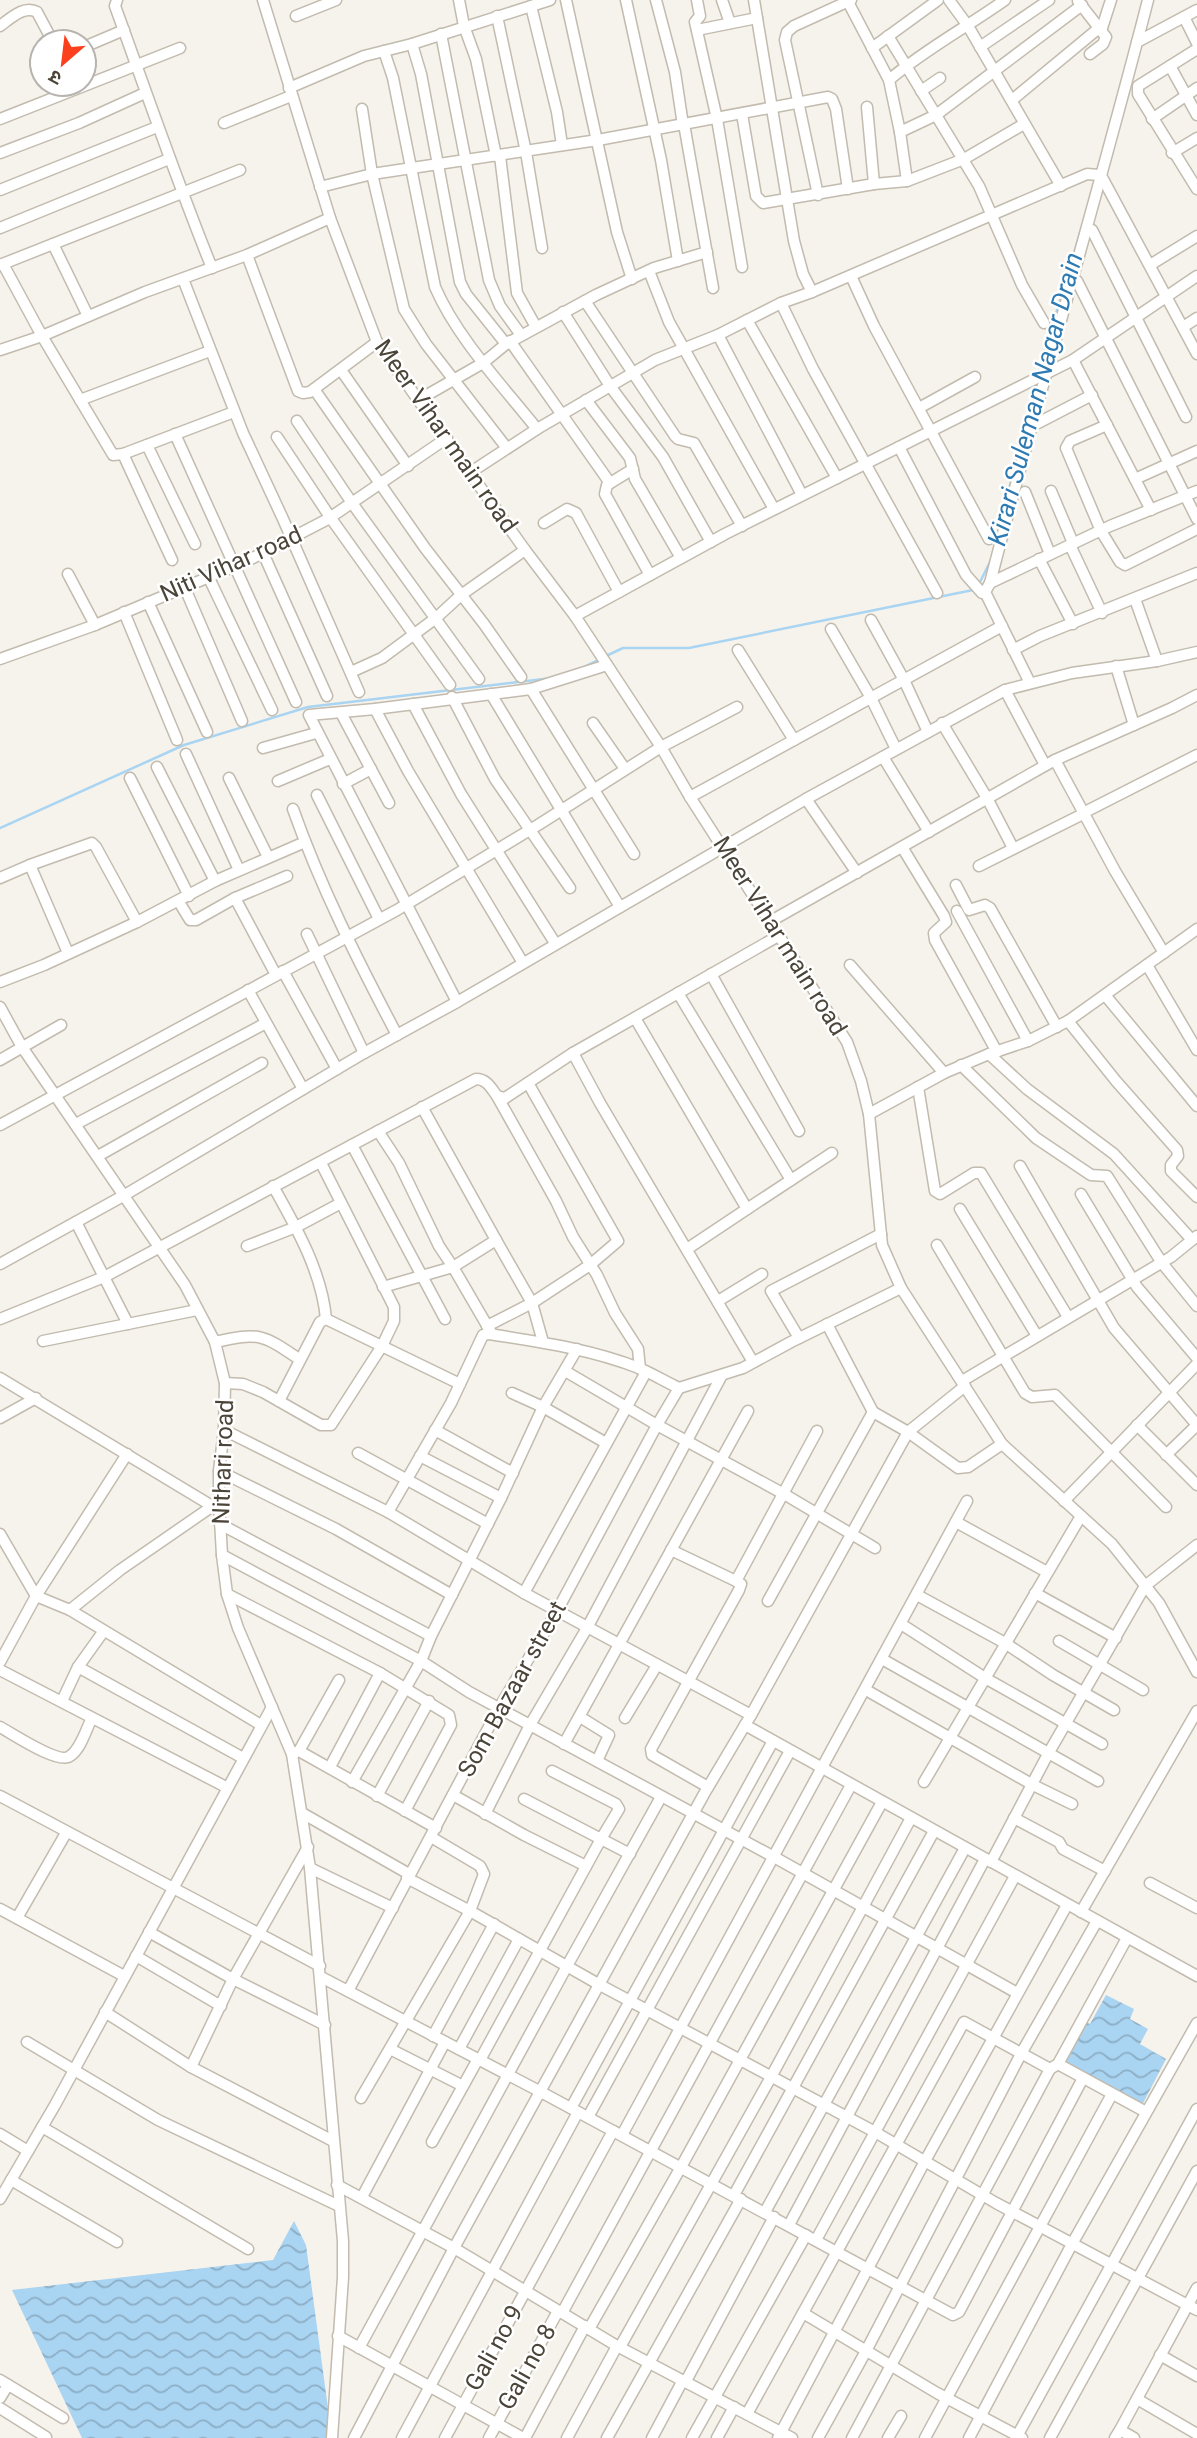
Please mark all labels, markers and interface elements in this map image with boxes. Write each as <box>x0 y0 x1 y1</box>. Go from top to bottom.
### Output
north arrow <box>28 28 98 98</box>
text: उ <box>44 64 66 90</box>
water label: Kirari Suleman Nagar Drain <box>981 249 1089 549</box>
street label: Meer Vihar main road <box>369 334 523 538</box>
street label: Niti Vihar road <box>156 520 306 608</box>
street label: Meer Vihar main road <box>707 831 853 1041</box>
street label: Nithari road <box>207 1399 239 1525</box>
street label: Som Bazaar street <box>452 1596 572 1782</box>
street label: Gali no 9 <box>459 2300 529 2396</box>
street label: Gali no 8 <box>492 2319 562 2415</box>

